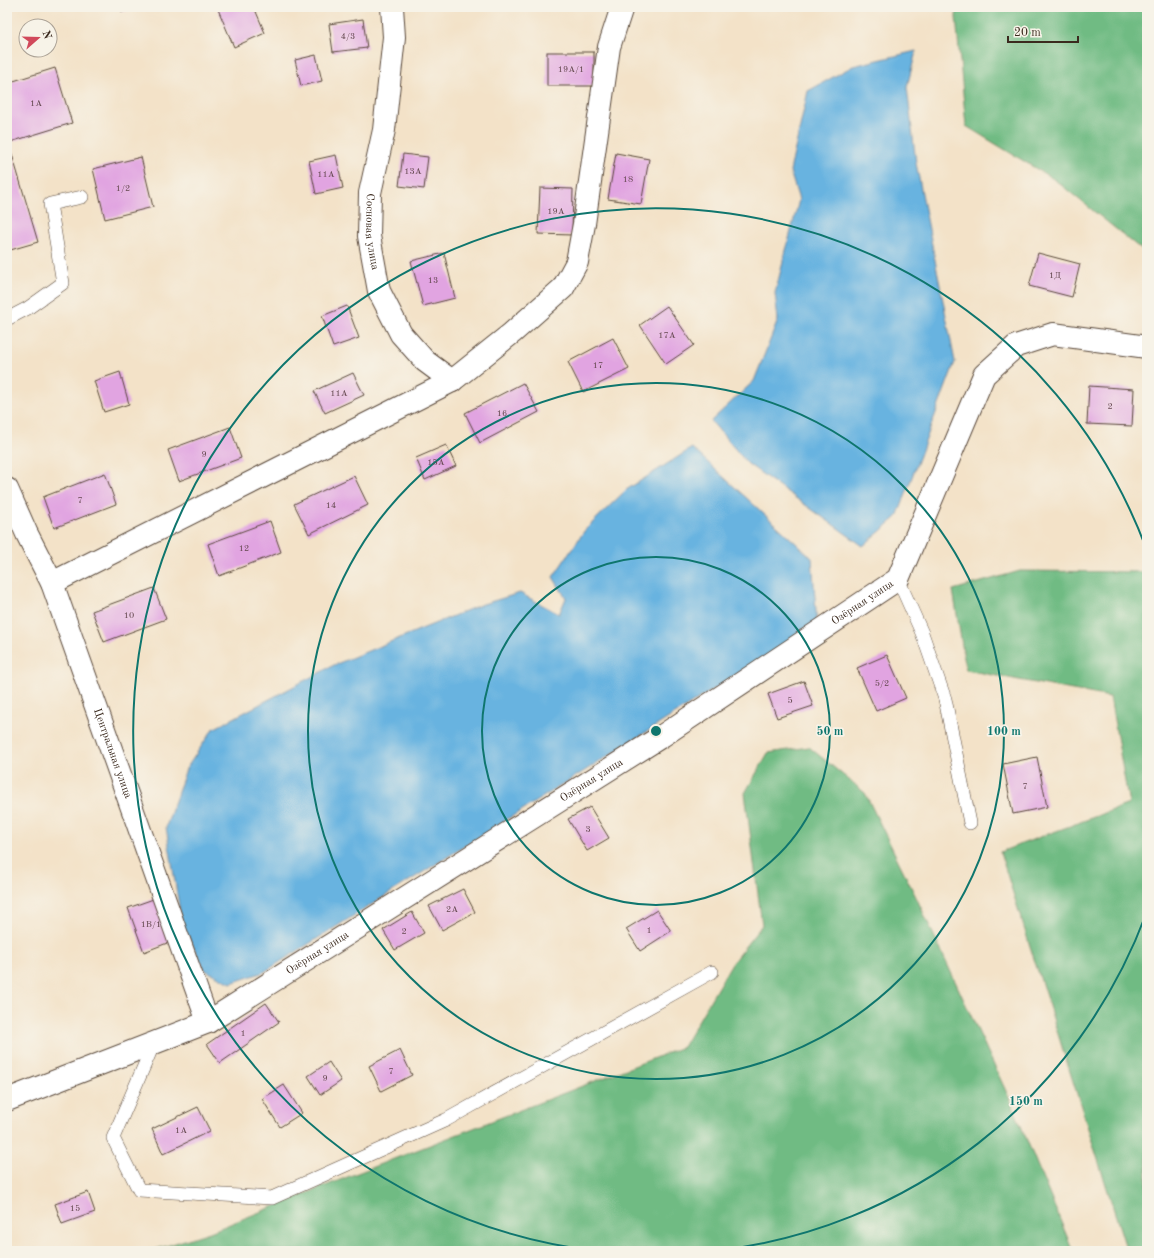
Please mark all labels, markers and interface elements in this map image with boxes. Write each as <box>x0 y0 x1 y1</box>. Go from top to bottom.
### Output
north arrow <box>18 18 58 58</box>
scale bar <box>1008 18 1078 44</box>
text: 20 m <box>1014 27 1041 39</box>
text: N <box>39 29 53 41</box>
house number: 4/3 <box>341 32 355 41</box>
house number: 19А/1 <box>558 65 584 74</box>
house number: 1А <box>30 99 42 108</box>
house number: 13А <box>404 167 422 176</box>
house number: 11А <box>317 170 335 179</box>
house number: 18 <box>623 175 633 184</box>
house number: 1/2 <box>116 184 130 193</box>
street label: Сосновая улица <box>363 193 381 271</box>
house number: 19А <box>547 207 565 216</box>
house number: 1Д <box>1049 271 1061 280</box>
house number: 13 <box>428 276 438 285</box>
house number: 17А <box>658 331 676 340</box>
house number: 17 <box>593 361 603 370</box>
house number: 11А <box>330 389 348 398</box>
house number: 2 <box>1107 402 1113 411</box>
house number: 16 <box>497 409 507 418</box>
house number: 9 <box>201 450 207 459</box>
house number: 15А <box>427 458 445 467</box>
house number: 7 <box>77 496 83 505</box>
house number: 14 <box>326 501 336 510</box>
house number: 12 <box>239 544 249 553</box>
street label: Озёрная улица <box>830 578 896 627</box>
house number: 10 <box>124 611 134 620</box>
house number: 5/2 <box>875 679 889 688</box>
house number: 5 <box>787 696 793 705</box>
street label: Центральная улица <box>91 707 134 800</box>
centre of rings <box>649 724 663 738</box>
text: 50 m <box>817 725 844 738</box>
text: 100 m <box>987 726 1021 738</box>
street label: Озёрная улица <box>558 756 625 804</box>
house number: 7 <box>1022 782 1028 791</box>
house number: 3 <box>585 825 591 834</box>
house number: 2А <box>446 905 458 914</box>
house number: 1В/1 <box>141 920 161 929</box>
house number: 1 <box>646 926 652 935</box>
house number: 2 <box>401 927 407 936</box>
street label: Озёрная улица <box>284 929 351 977</box>
house number: 1 <box>240 1029 246 1038</box>
house number: 7 <box>388 1067 394 1076</box>
house number: 9 <box>322 1074 328 1083</box>
text: 150 m <box>1009 1095 1043 1108</box>
house number: 1А <box>175 1126 187 1135</box>
house number: 15 <box>70 1204 80 1213</box>

